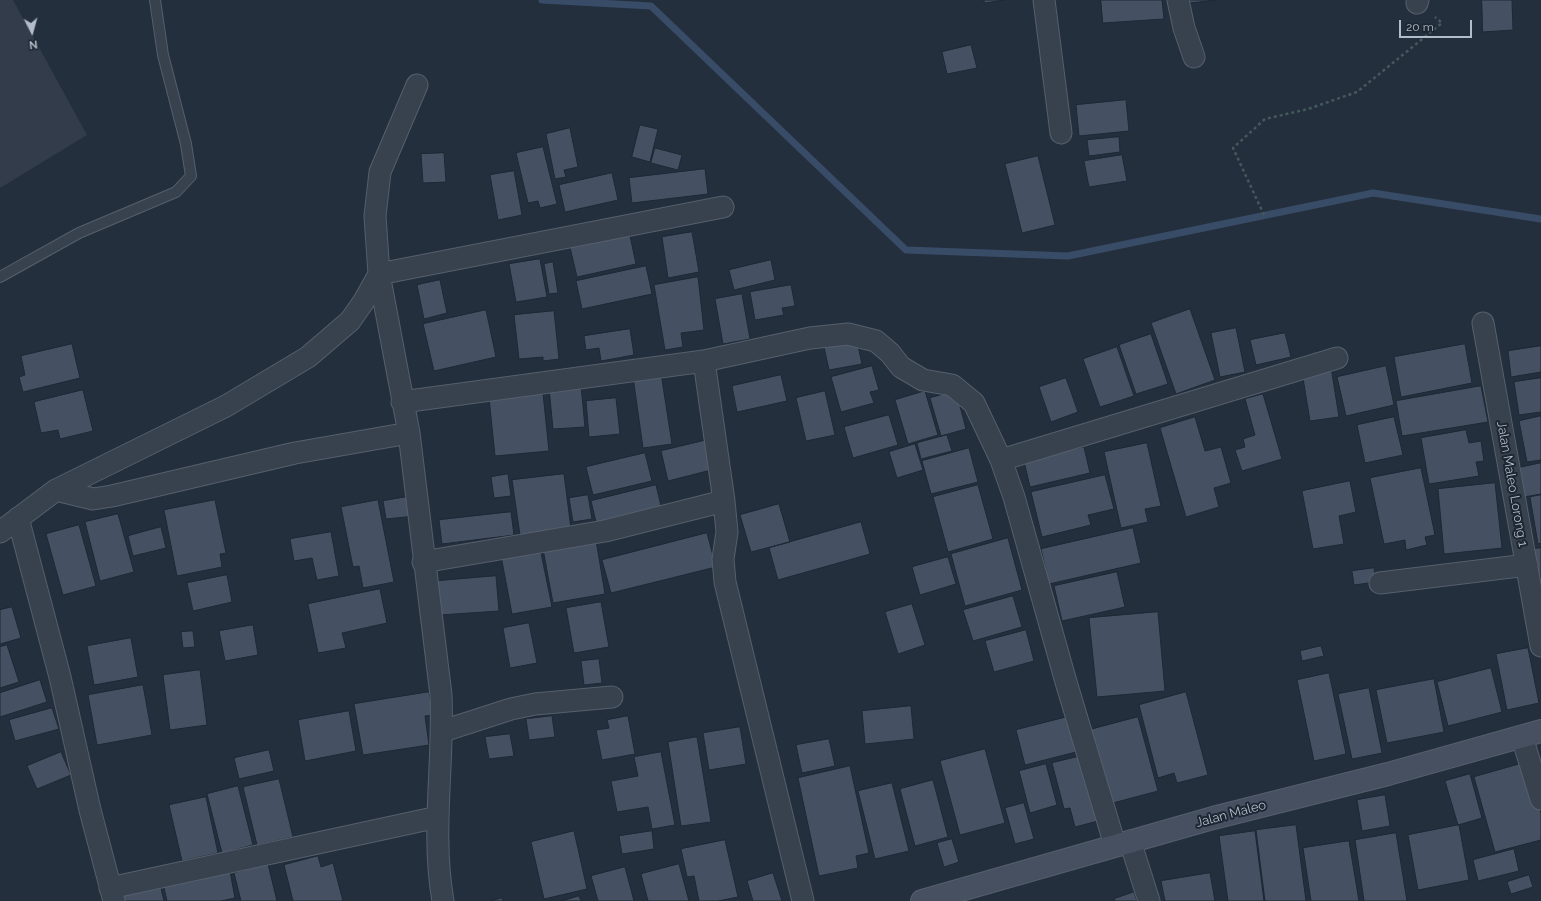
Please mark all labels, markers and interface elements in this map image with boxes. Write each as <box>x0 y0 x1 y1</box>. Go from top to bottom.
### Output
north arrow <box>12 12 52 52</box>
scale bar <box>1401 12 1474 38</box>
text: 20 m <box>1406 20 1434 34</box>
text: N <box>28 38 38 51</box>
street label: Jalan Maleo Lorong 1 <box>1493 420 1531 548</box>
street label: Jalan Maleo <box>1194 797 1268 831</box>

